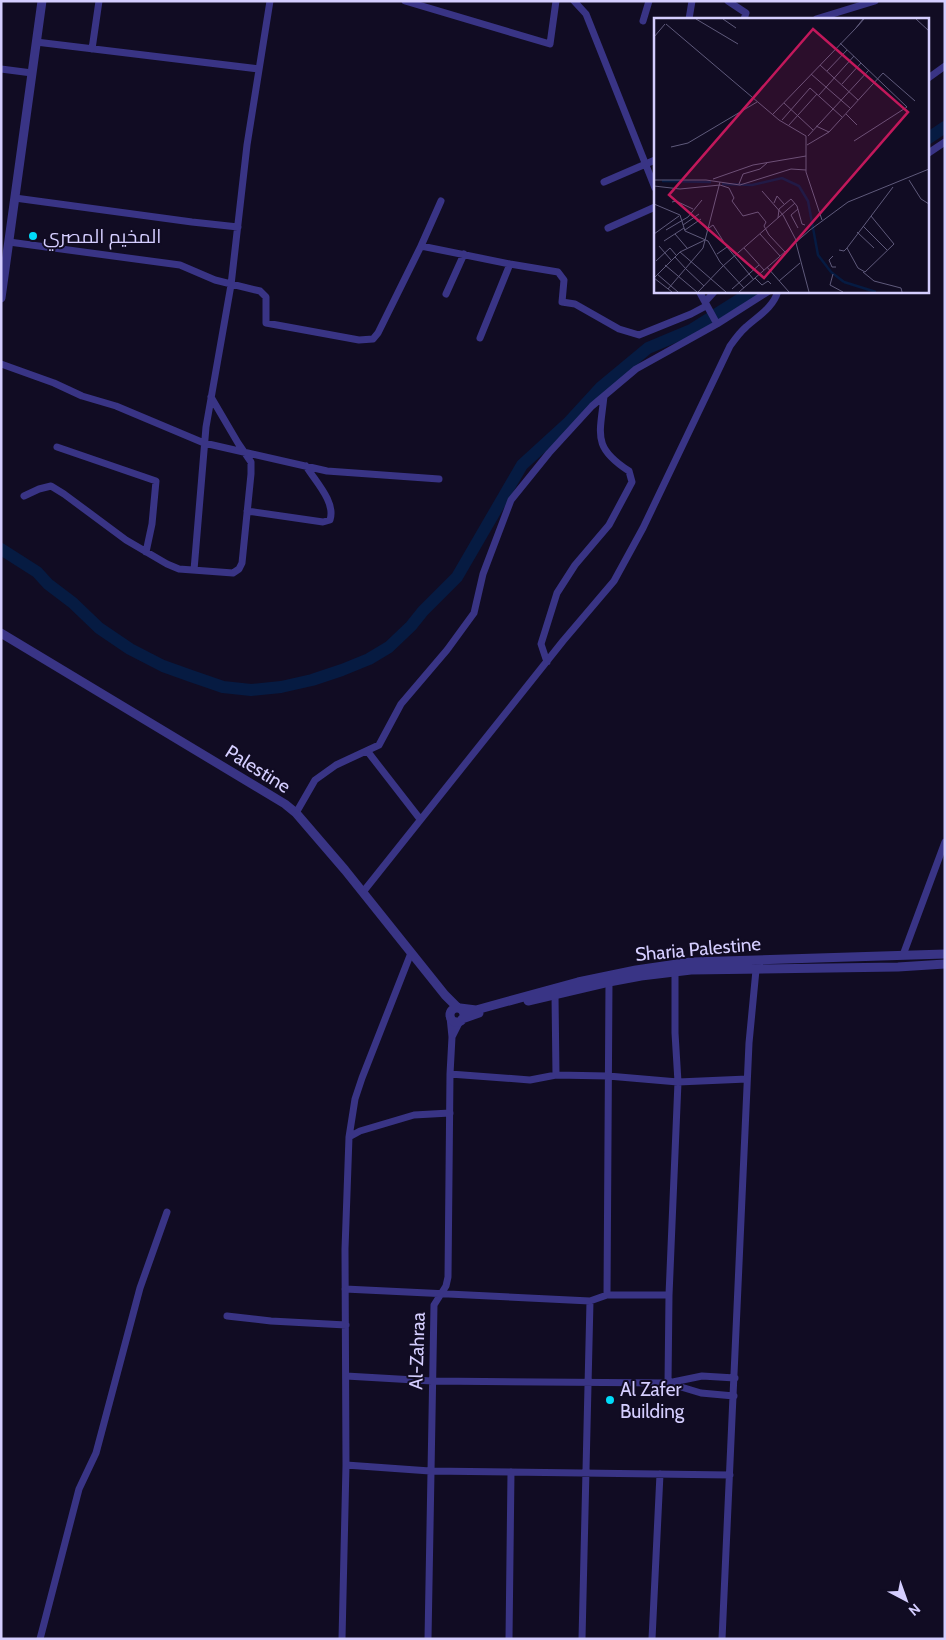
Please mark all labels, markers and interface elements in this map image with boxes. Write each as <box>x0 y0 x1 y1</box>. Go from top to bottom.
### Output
inset map <box>654 18 928 292</box>
place label: المخيم المصري <box>43 225 161 251</box>
marker: المخيم المصري <box>27 230 39 242</box>
street label: Palestine <box>221 740 295 798</box>
street label: Sharia Palestine <box>634 932 762 966</box>
street label: Al-Zahraa <box>404 1312 430 1390</box>
place label: Al Zafer Building <box>620 1378 685 1423</box>
marker: Al Zafer Building <box>604 1394 616 1406</box>
north arrow <box>881 1575 931 1625</box>
text: N <box>905 1600 924 1620</box>

